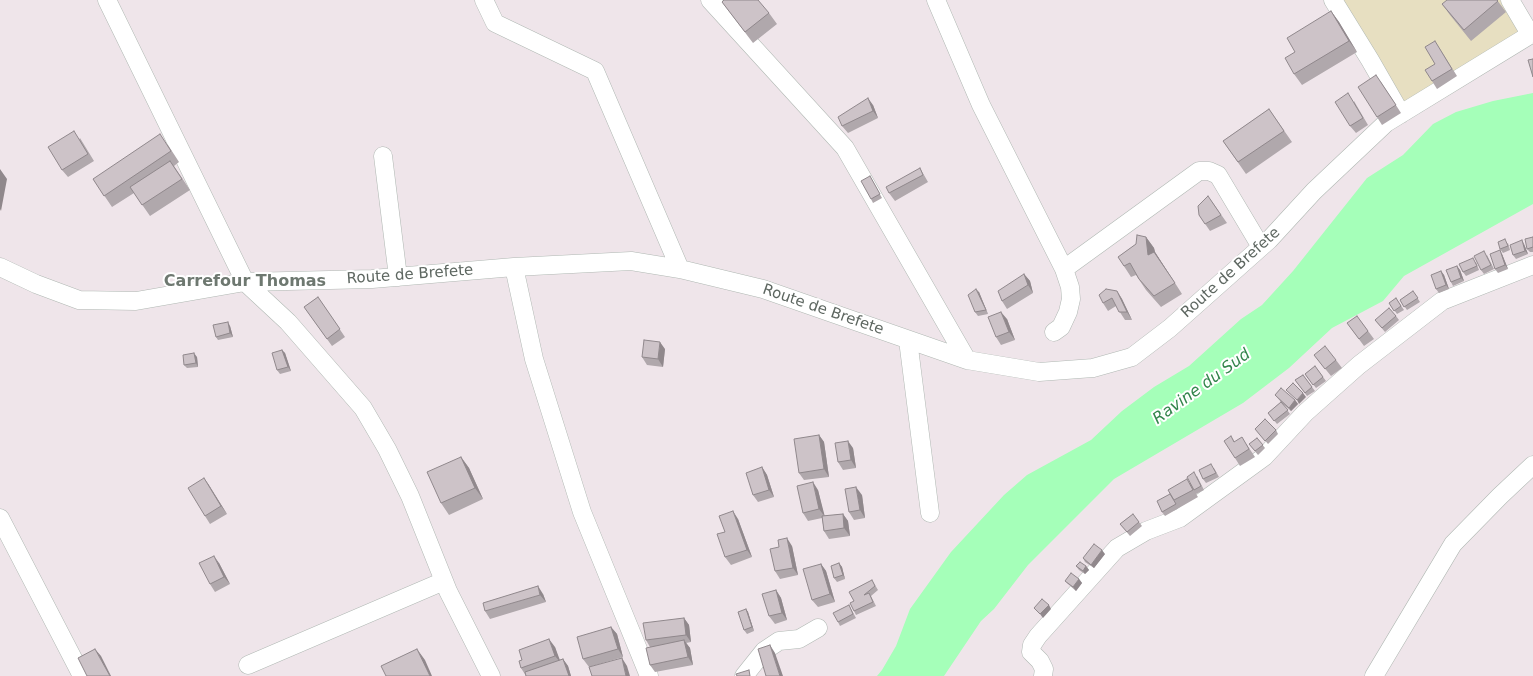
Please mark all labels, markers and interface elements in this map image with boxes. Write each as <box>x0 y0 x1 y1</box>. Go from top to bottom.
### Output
street label: Route de Brefete <box>1178 224 1284 322</box>
street label: Route de Brefete <box>346 262 474 288</box>
district label: Carrefour Thomas <box>164 272 326 292</box>
street label: Route de Brefete <box>760 281 886 339</box>
water label: Ravine du Sud <box>1150 345 1254 429</box>

